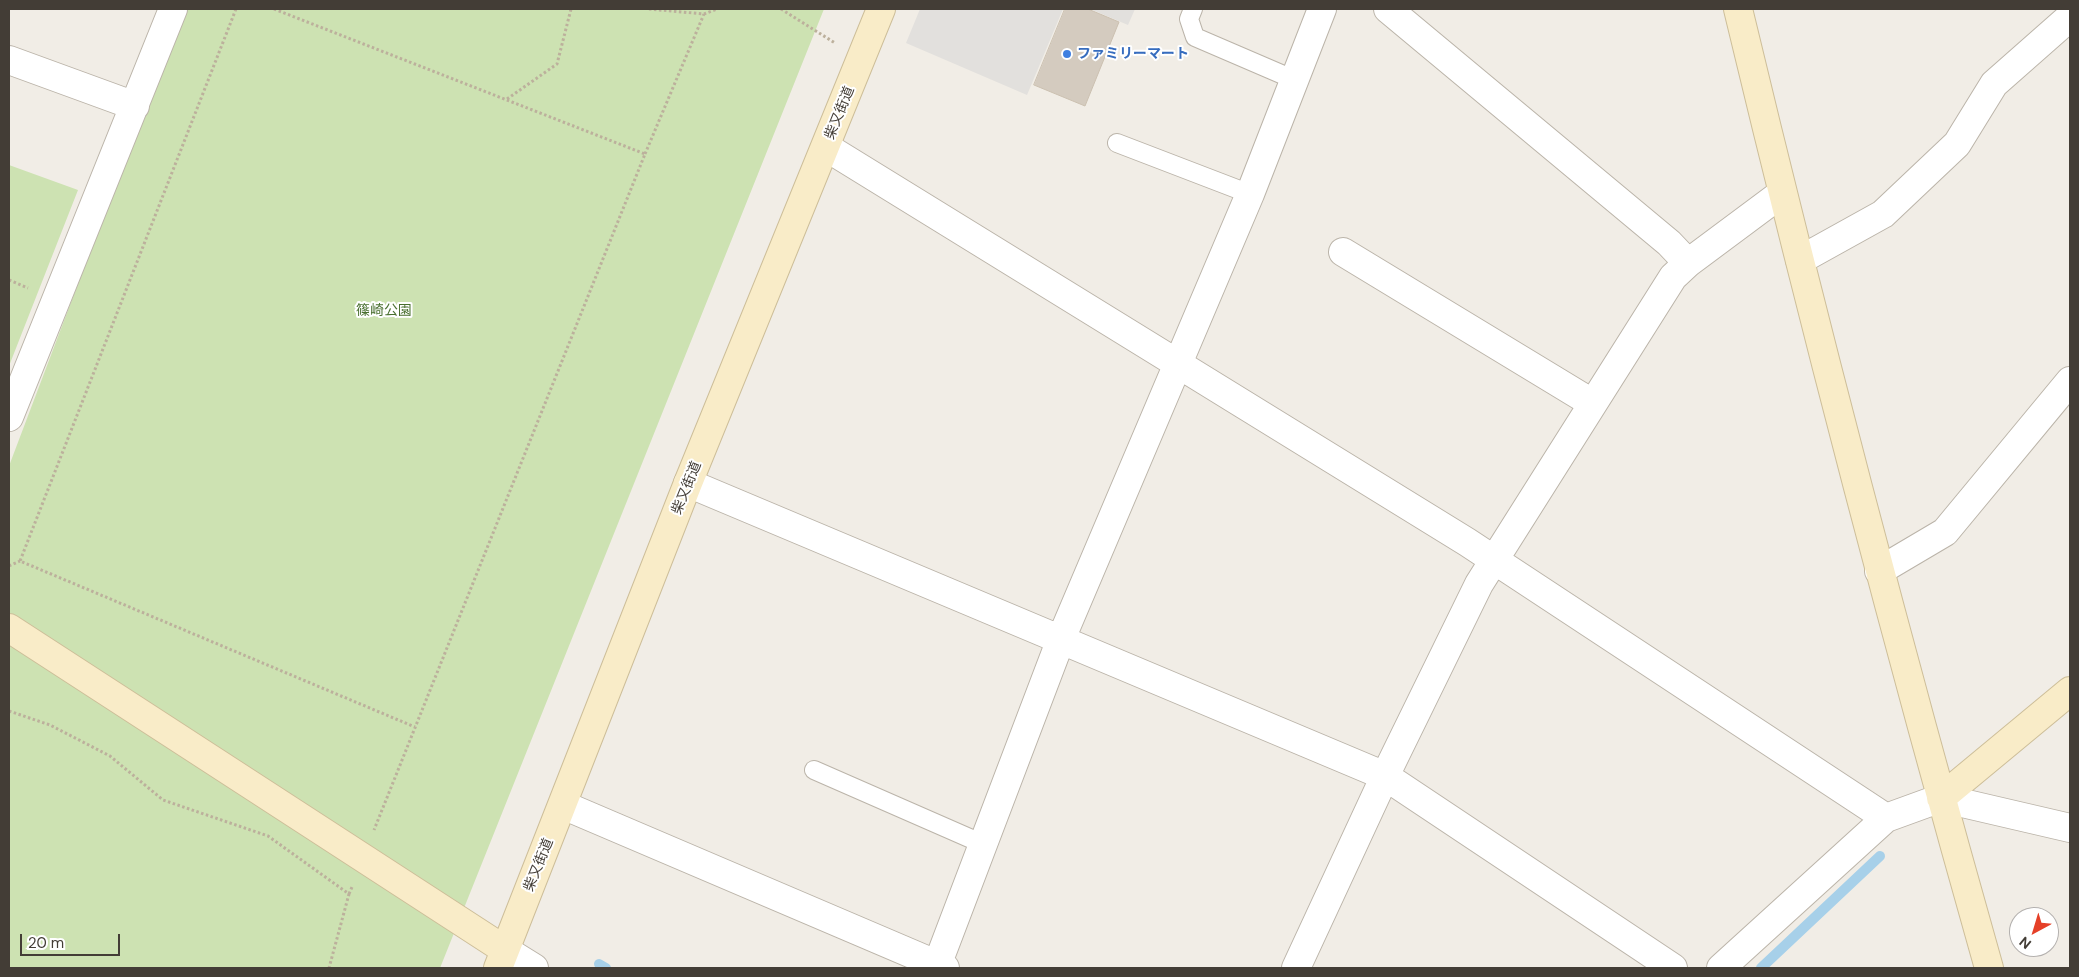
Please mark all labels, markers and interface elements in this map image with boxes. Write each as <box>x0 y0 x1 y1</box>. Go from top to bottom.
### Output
place label: ファミリーマート <box>1077 46 1189 62</box>
marker: ファミリーマート <box>1061 48 1073 60</box>
street label: 柴又街道 <box>822 84 858 142</box>
park label: 篠崎公園 <box>356 303 412 319</box>
street label: 柴又街道 <box>669 459 705 517</box>
street label: 柴又街道 <box>521 836 557 894</box>
north arrow <box>2009 907 2059 957</box>
scale bar <box>22 924 122 956</box>
text: 20 m <box>28 933 64 953</box>
text: N <box>2016 933 2035 953</box>

